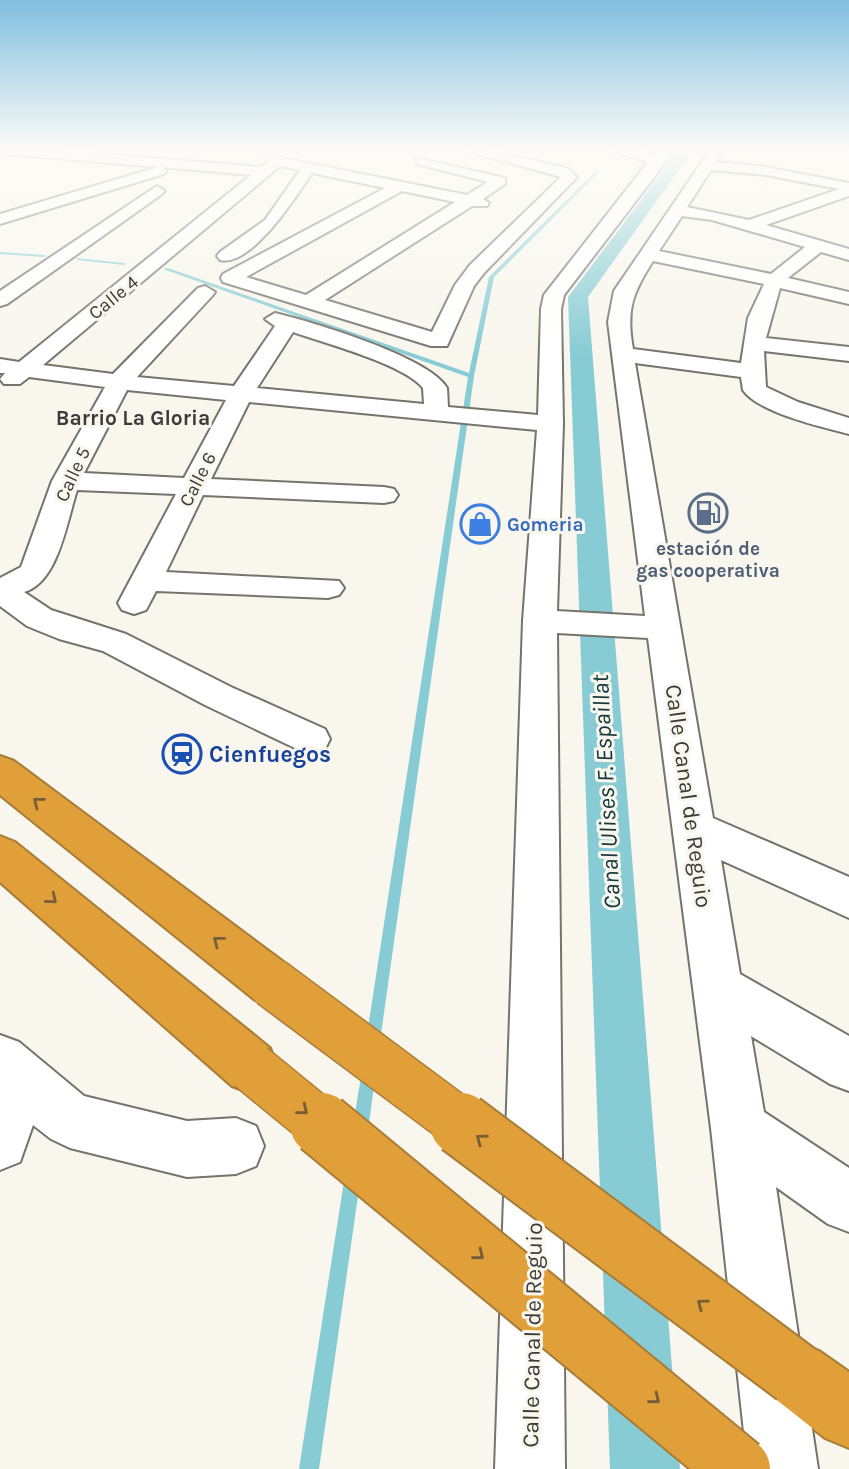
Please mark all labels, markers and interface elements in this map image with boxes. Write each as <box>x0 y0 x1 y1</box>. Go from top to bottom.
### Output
street label: Calle 4 <box>84 271 143 324</box>
district label: Barrio La Gloria <box>56 406 210 430</box>
street label: Calle 5 <box>51 444 95 505</box>
street label: Calle 6 <box>175 449 221 510</box>
fuel station icon: estación de gas cooperativa <box>687 492 729 534</box>
shop icon: Gomeria <box>459 503 501 545</box>
place label: Gomeria <box>507 514 584 536</box>
place label: estación de gas cooperativa <box>636 538 780 582</box>
water label: Canal Ulises F. Espaillat <box>586 673 626 910</box>
street label: Calle Canal de Reguio <box>659 683 718 909</box>
station icon: Cienfuegos <box>161 733 203 775</box>
place label: Cienfuegos <box>209 741 331 768</box>
one-way arrow <box>33 797 45 810</box>
one-way arrow <box>45 891 57 904</box>
one-way arrow <box>213 937 225 949</box>
one-way arrow <box>296 1102 308 1115</box>
one-way arrow <box>476 1134 488 1147</box>
street label: Calle Canal de Reguio <box>517 1222 548 1448</box>
one-way arrow <box>471 1247 484 1259</box>
one-way arrow <box>697 1300 710 1312</box>
one-way arrow <box>647 1391 659 1404</box>

